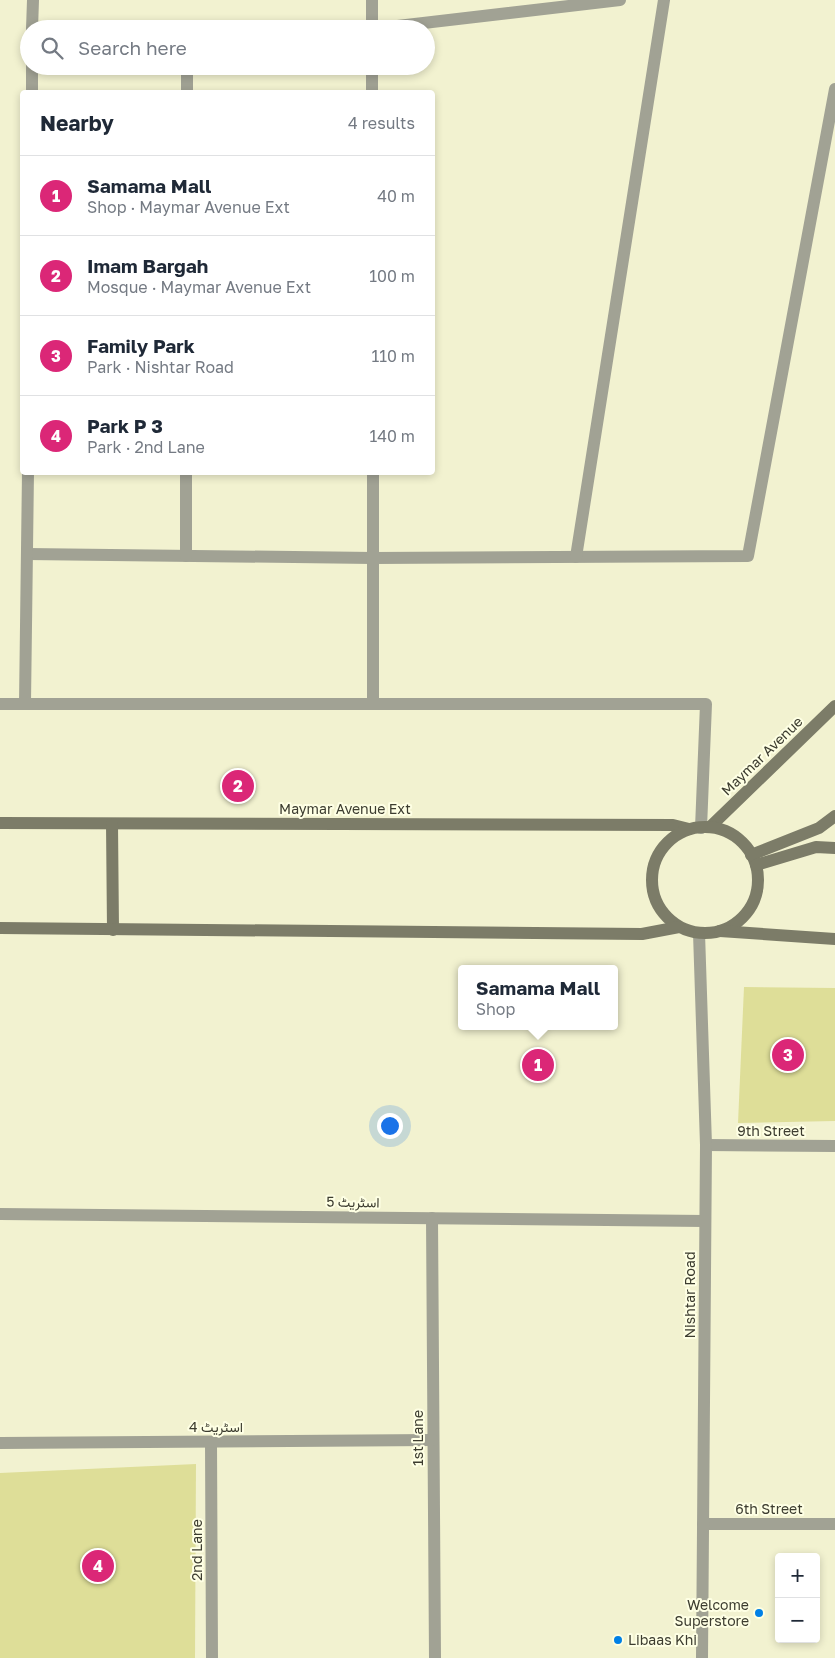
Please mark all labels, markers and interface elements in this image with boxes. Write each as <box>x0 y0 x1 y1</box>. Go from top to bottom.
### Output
search box <box>20 20 435 75</box>
icon: search <box>38 34 66 62</box>
text: Search here <box>78 36 187 59</box>
text: Nearby <box>40 110 114 136</box>
text: 4 results <box>348 113 415 133</box>
text: Samama Mall <box>87 174 211 197</box>
text: 1 <box>52 186 60 206</box>
text: 40 m <box>377 186 415 206</box>
text: Shop · Maymar Avenue Ext <box>87 197 290 217</box>
text: Imam Bargah <box>87 254 208 277</box>
text: 2 <box>51 266 61 286</box>
text: 100 m <box>369 266 415 286</box>
text: Mosque · Maymar Avenue Ext <box>87 277 311 297</box>
text: Family Park <box>87 334 195 357</box>
text: 3 <box>51 346 61 366</box>
text: 110 m <box>371 346 415 366</box>
text: Park · Nishtar Road <box>87 357 234 377</box>
text: Park P 3 <box>87 414 163 437</box>
text: 4 <box>51 426 61 446</box>
text: 140 m <box>369 426 415 446</box>
text: Park · 2nd Lane <box>87 437 205 457</box>
street label: Maymar Avenue <box>718 713 806 799</box>
pin: 2 <box>222 767 254 805</box>
street label: Maymar Avenue Ext <box>279 800 411 817</box>
popup <box>458 965 618 1030</box>
text: Samama Mall <box>476 976 600 999</box>
text: Shop <box>476 999 515 1019</box>
pin: 3 <box>772 1036 804 1074</box>
pin: 1 <box>522 1046 554 1084</box>
your location <box>377 1113 403 1139</box>
street label: 9th Street <box>737 1122 805 1139</box>
street label: اسٹریٹ 5 <box>326 1193 380 1211</box>
street label: Nishtar Road <box>681 1251 698 1339</box>
street label: 1st Lane <box>409 1410 426 1466</box>
street label: اسٹریٹ 4 <box>189 1418 243 1436</box>
street label: 6th Street <box>735 1500 803 1517</box>
street label: 2nd Lane <box>188 1519 205 1581</box>
pin: 4 <box>82 1547 114 1585</box>
map controls <box>775 1553 820 1643</box>
button: + <box>775 1553 820 1598</box>
place label: Welcome Superstore <box>675 1596 749 1629</box>
button: − <box>775 1598 820 1643</box>
marker: Welcome Superstore <box>753 1607 765 1619</box>
place label: Libaas Khi <box>628 1631 697 1648</box>
marker: Libaas Khi <box>612 1634 624 1646</box>

